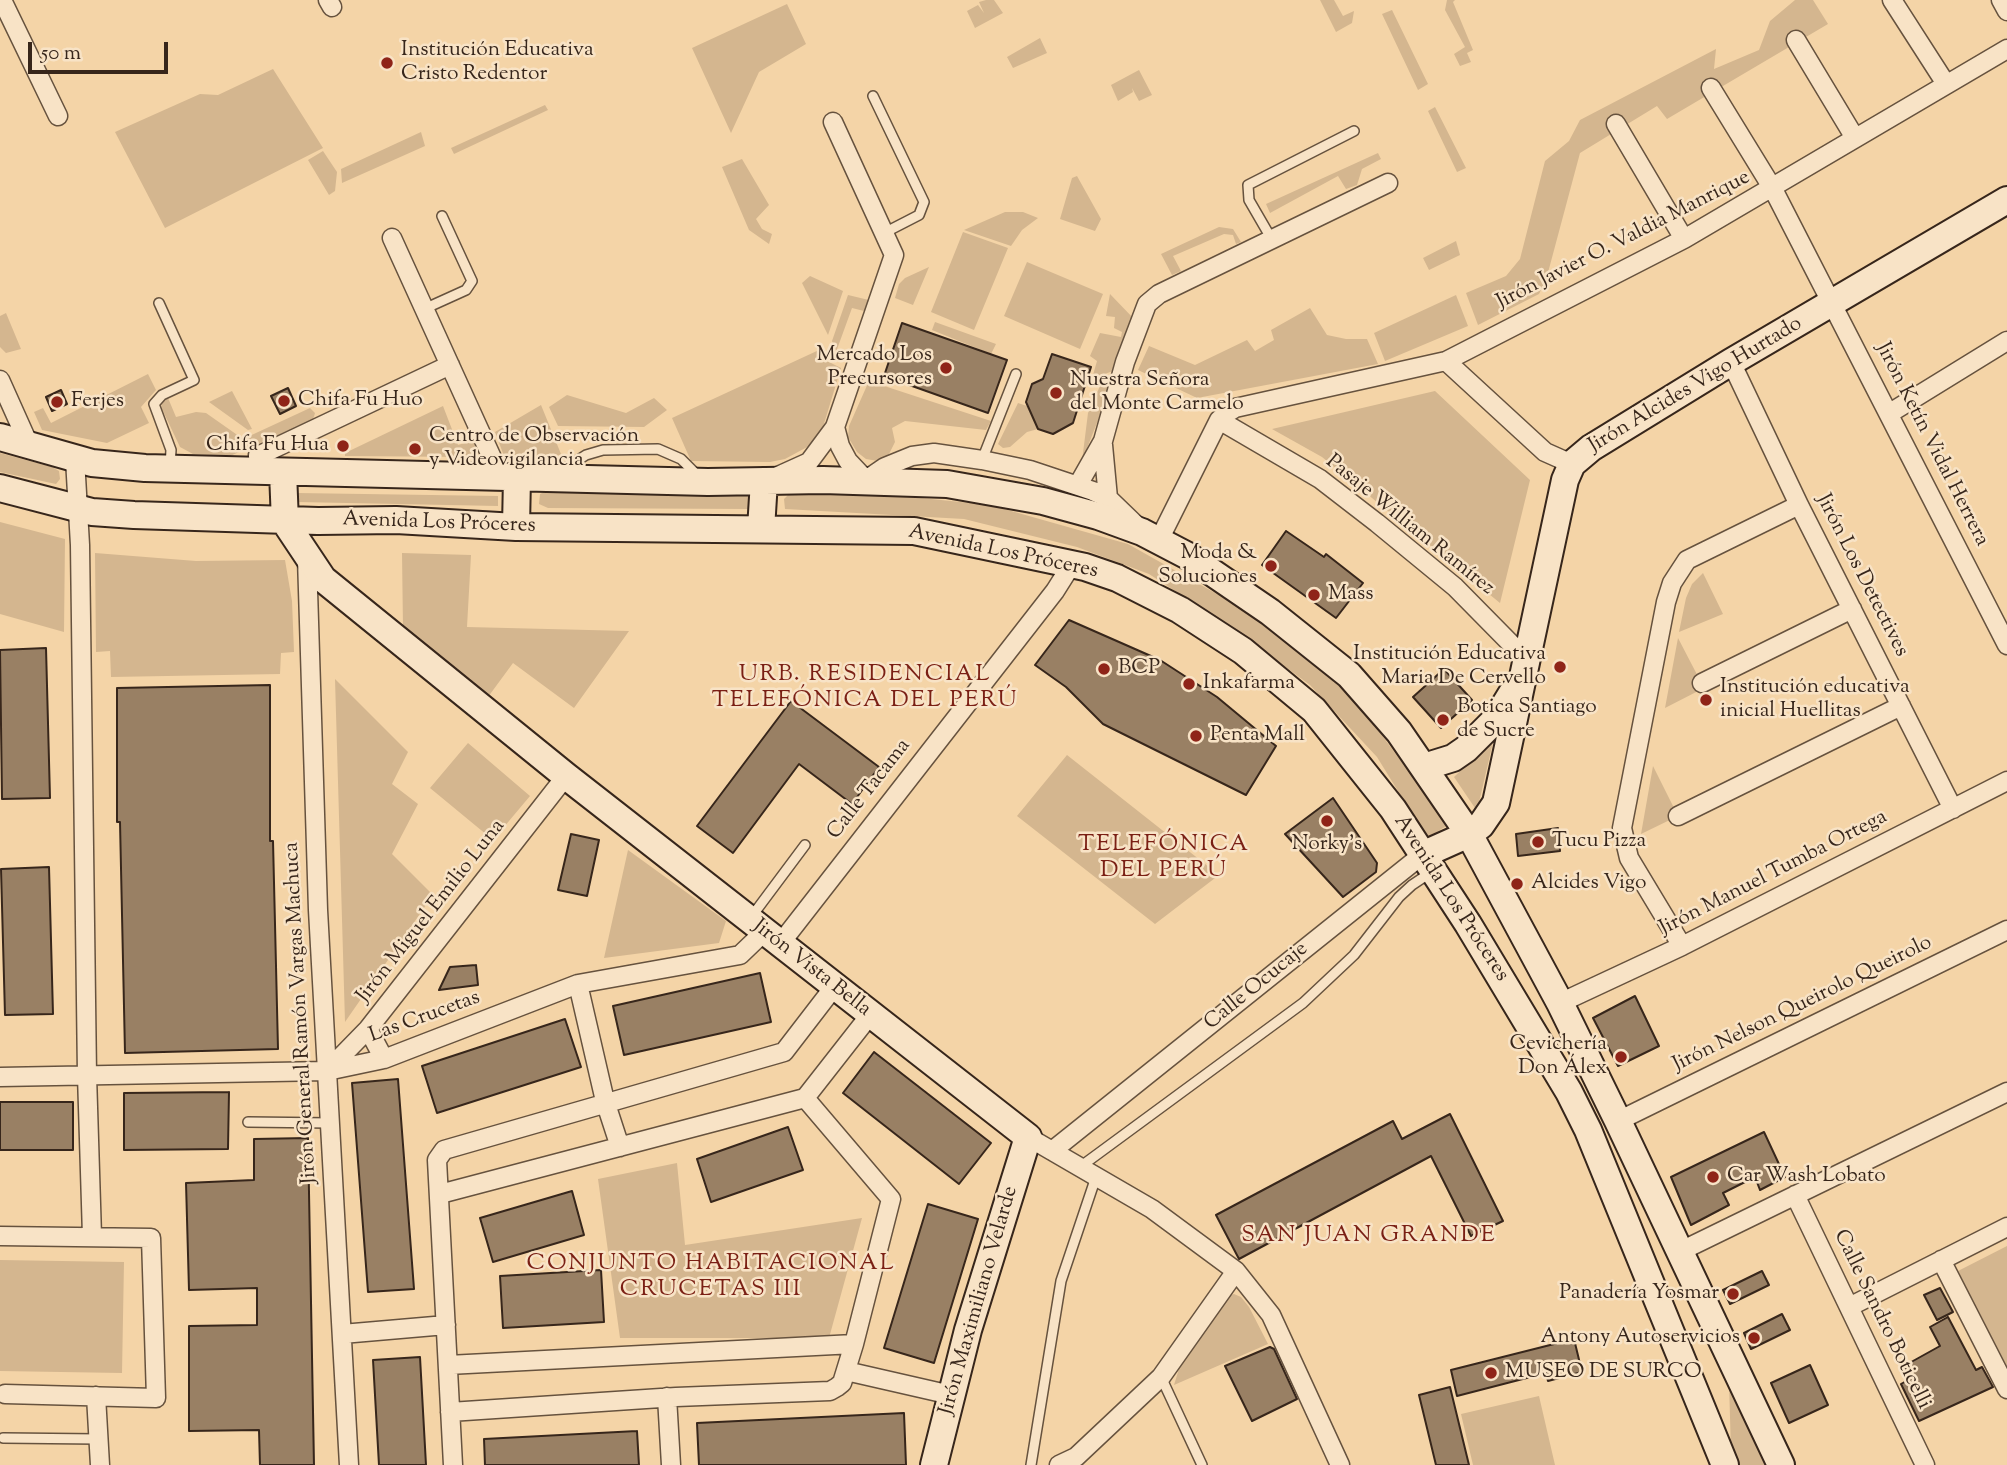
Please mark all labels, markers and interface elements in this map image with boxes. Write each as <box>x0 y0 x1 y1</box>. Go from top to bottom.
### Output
scale bar <box>32 28 172 72</box>
place label: Institución Educativa Cristo Redentor <box>401 38 594 88</box>
text: 50 m <box>41 39 81 69</box>
marker: Institución Educativa Cristo Redentor <box>379 55 395 71</box>
street label: Jirón Javier O. Valdia Manrique <box>1493 166 1755 316</box>
street label: Jirón Alcides Vigo Hurtado <box>1585 312 1807 460</box>
street label: Jirón Ketín Vidal Herrera <box>1869 339 1993 551</box>
place label: Mercado Los Precursores <box>816 343 932 393</box>
marker: Mercado Los Precursores <box>938 360 954 376</box>
place label: Nuestra Señora del Monte Carmelo <box>1070 368 1244 418</box>
marker: Nuestra Señora del Monte Carmelo <box>1048 385 1064 401</box>
place label: Chifa Fu Huo <box>298 388 423 414</box>
place label: Ferjes <box>71 389 124 415</box>
marker: Chifa Fu Huo <box>276 393 292 409</box>
marker: Ferjes <box>49 394 65 410</box>
place label: Centro de Observación y Videovigilancia <box>429 424 639 474</box>
place label: Chifa Fu Hua <box>206 433 329 459</box>
marker: Chifa Fu Hua <box>335 438 351 454</box>
marker: Centro de Observación y Videovigilancia <box>407 441 423 457</box>
street label: Pasaje William Ramírez <box>1320 450 1498 602</box>
street label: Jirón Los Detectives <box>1809 490 1913 662</box>
street label: Avenida Los Próceres <box>342 508 536 540</box>
street label: Avenida Los Próceres <box>906 521 1100 585</box>
place label: Moda & Soluciones <box>1158 541 1257 591</box>
marker: Moda & Soluciones <box>1263 558 1279 574</box>
place label: Mass <box>1328 582 1373 608</box>
marker: Mass <box>1306 587 1322 603</box>
place label: Institución Educativa Maria De Cervello <box>1353 642 1546 692</box>
place label: BCP <box>1118 656 1160 682</box>
marker: Institución Educativa Maria De Cervello <box>1552 659 1568 675</box>
marker: BCP <box>1096 661 1112 677</box>
district label: URB. RESIDENCIAL TELEFÓNICA DEL PERÚ <box>714 662 1016 716</box>
place label: Inkafarma <box>1203 671 1295 697</box>
place label: Institución educativa inicial Huellitas <box>1720 675 1910 725</box>
marker: Inkafarma <box>1181 676 1197 692</box>
marker: Institución educativa inicial Huellitas <box>1698 692 1714 708</box>
place label: Botica Santiago de Sucre <box>1457 695 1597 745</box>
marker: Botica Santiago de Sucre <box>1435 712 1451 728</box>
place label: Penta Mall <box>1210 723 1305 749</box>
marker: Penta Mall <box>1188 728 1204 744</box>
street label: Calle Tacama <box>823 735 917 845</box>
street label: Jirón Manuel Tumba Ortega <box>1656 806 1892 942</box>
street label: Avenida Los Próceres <box>1387 811 1513 987</box>
marker: Norky's <box>1319 813 1335 829</box>
street label: Jirón Miguel Emilio Luna <box>352 815 512 1009</box>
place label: Tucu Pizza <box>1552 829 1646 855</box>
district label: TELEFÓNICA DEL PERÚ <box>1079 832 1249 886</box>
place label: Norky's <box>1292 832 1362 858</box>
marker: Tucu Pizza <box>1530 834 1546 850</box>
street label: Jirón General Ramón Vargas Machuca <box>280 841 324 1185</box>
place label: Alcides Vigo <box>1531 871 1646 897</box>
marker: Alcides Vigo <box>1509 876 1525 892</box>
street label: Jirón Vista Bella <box>747 915 875 1023</box>
street label: Jirón Nelson Queirolo Queirolo <box>1669 931 1937 1079</box>
street label: Calle Ocucaje <box>1200 938 1314 1036</box>
street label: Las Crucetas <box>366 986 484 1050</box>
place label: Cevichería Don Álex <box>1510 1032 1607 1082</box>
marker: Cevichería Don Álex <box>1613 1049 1629 1065</box>
place label: Car Wash Lobato <box>1727 1164 1886 1190</box>
marker: Car Wash Lobato <box>1705 1169 1721 1185</box>
street label: Jirón Maximiliano Velarde <box>935 1184 1025 1418</box>
district label: SAN JUAN GRANDE <box>1243 1223 1495 1251</box>
street label: Calle Sandro Boticelli <box>1827 1226 1935 1414</box>
district label: CONJUNTO HABITACIONAL CRUCETAS III <box>529 1251 893 1305</box>
place label: Panadería Yosmar <box>1559 1281 1719 1307</box>
marker: Panadería Yosmar <box>1725 1286 1741 1302</box>
place label: Antony Autoservicios <box>1540 1325 1740 1351</box>
marker: Antony Autoservicios <box>1746 1330 1762 1346</box>
place label: MUSEO DE SURCO <box>1505 1360 1702 1386</box>
marker: MUSEO DE SURCO <box>1483 1365 1499 1381</box>

